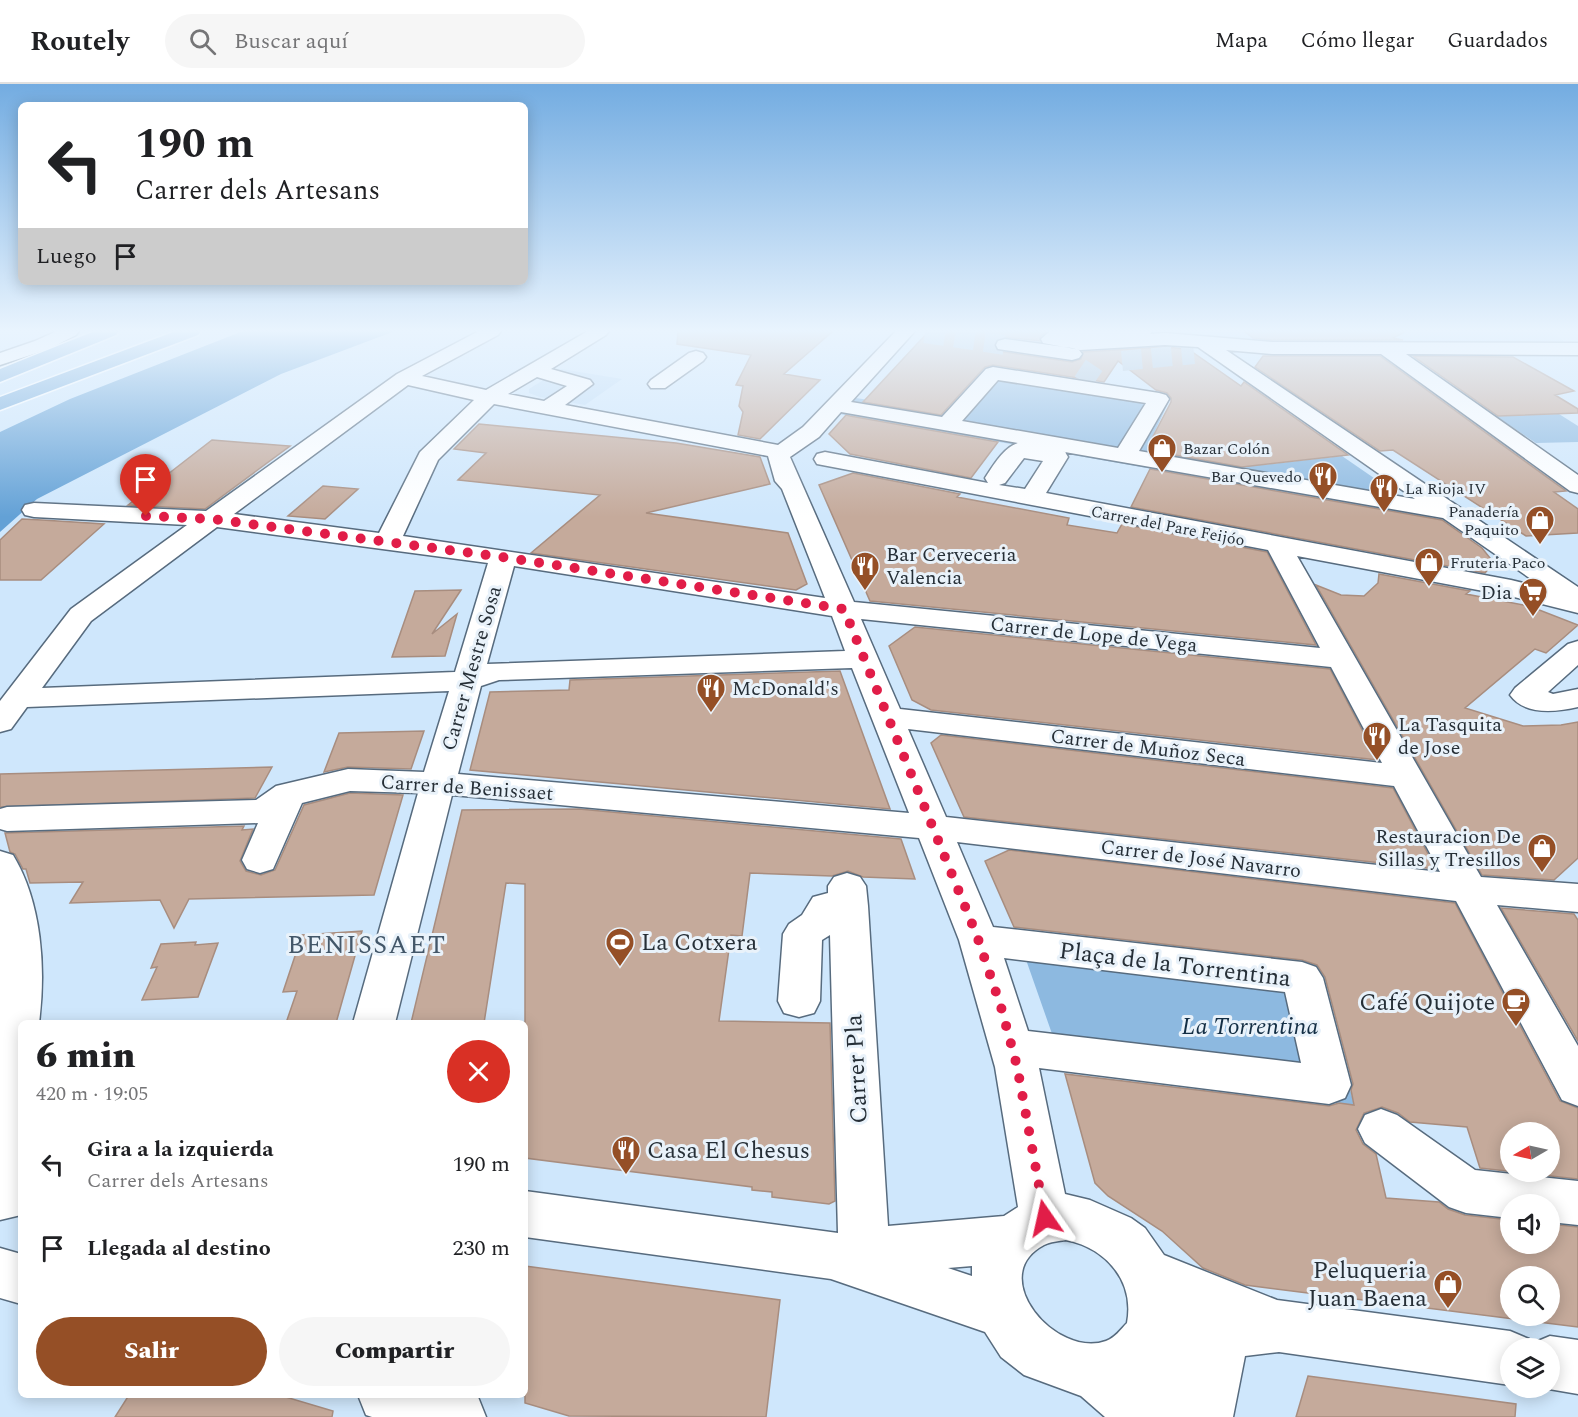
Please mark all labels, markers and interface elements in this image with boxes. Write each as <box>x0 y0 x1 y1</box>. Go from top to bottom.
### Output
search box <box>165 14 585 68</box>
text: Routely <box>30 20 129 63</box>
icon: search <box>186 25 219 58</box>
text: Buscar aquí <box>234 25 348 58</box>
text: Mapa <box>1215 25 1268 57</box>
text: Cómo llegar <box>1301 25 1414 57</box>
text: Guardados <box>1447 25 1548 57</box>
text: 190 m <box>135 113 254 176</box>
icon: left <box>36 126 114 204</box>
text: Carrer dels Artesans <box>135 170 380 212</box>
text: Luego <box>36 240 97 273</box>
icon: arrive <box>109 240 142 273</box>
shop icon: Bazar Colón <box>1146 432 1178 474</box>
place label: Bazar Colón <box>1183 437 1270 461</box>
pin <box>120 454 171 516</box>
restaurant icon: Bar Quevedo <box>1307 460 1339 502</box>
icon: arrive <box>129 463 162 496</box>
place label: Bar Quevedo <box>1211 465 1302 489</box>
restaurant icon: La Rioja IV <box>1368 472 1400 514</box>
place label: La Rioja IV <box>1405 477 1486 501</box>
street label: Carrer del Pare Feijóo <box>1089 499 1247 553</box>
place label: Panadería Paquito <box>1448 500 1519 542</box>
shop icon: Panadería Paquito <box>1524 504 1556 546</box>
place label: Bar Cerveceria Valencia <box>886 540 1017 593</box>
shop icon: Fruteria Paco <box>1413 546 1445 588</box>
restaurant icon: Bar Cerveceria Valencia <box>849 550 881 592</box>
place label: Fruteria Paco <box>1450 551 1545 575</box>
supermarket icon: Dia <box>1517 576 1549 618</box>
place label: Dia <box>1480 578 1512 608</box>
street label: Carrer Mestre Sosa <box>434 582 510 754</box>
street label: Carrer de Lope de Vega <box>989 609 1199 661</box>
restaurant icon: McDonald's <box>695 672 727 714</box>
place label: McDonald's <box>732 674 839 704</box>
place label: La Tasquita de Jose <box>1398 710 1502 763</box>
restaurant icon: La Tasquita de Jose <box>1361 720 1393 762</box>
street label: Carrer de Muñoz Seca <box>1049 721 1247 775</box>
street label: Carrer de Benissaet <box>380 767 554 809</box>
place label: Restauracion De Sillas y Tresillos <box>1375 822 1521 875</box>
street label: Carrer de José Navarro <box>1099 832 1303 886</box>
shop icon: Restauracion De Sillas y Tresillos <box>1526 832 1558 874</box>
district label: BENISSAET <box>287 925 447 965</box>
place label: La Cotxera <box>641 925 758 961</box>
sports icon: La Cotxera <box>604 926 636 968</box>
street label: Plaça de la Torrentina <box>1057 933 1293 997</box>
place label: Café Quijote <box>1359 985 1495 1021</box>
cafe icon: Café Quijote <box>1500 986 1532 1028</box>
park label: La Torrentina <box>1182 1009 1318 1045</box>
street label: Carrer Pla <box>836 1013 878 1125</box>
text: 6 min <box>36 1029 136 1084</box>
button: close <box>447 1040 510 1103</box>
text: 420 m · 19:05 <box>36 1079 148 1109</box>
north arrow <box>1500 1122 1560 1182</box>
map controls <box>1500 1122 1560 1398</box>
text: Gira a la izquierda <box>87 1133 274 1166</box>
place label: Casa El Chesus <box>647 1133 810 1169</box>
restaurant icon: Casa El Chesus <box>610 1134 642 1176</box>
icon: left <box>36 1148 69 1181</box>
text: 190 m <box>453 1148 510 1181</box>
text: Carrer dels Artesans <box>87 1166 269 1196</box>
position arrow <box>1013 1186 1077 1250</box>
button: sound <box>1500 1194 1560 1254</box>
icon: arrive <box>36 1232 69 1265</box>
text: Llegada al destino <box>87 1232 271 1265</box>
text: 230 m <box>453 1232 510 1265</box>
place label: Peluqueria Juan Baena <box>1308 1253 1427 1317</box>
button: search <box>1500 1266 1560 1326</box>
shop icon: Peluqueria Juan Baena <box>1432 1268 1464 1310</box>
button: Salir <box>36 1317 267 1386</box>
button: Compartir <box>279 1317 510 1386</box>
button: layers <box>1500 1338 1560 1398</box>

